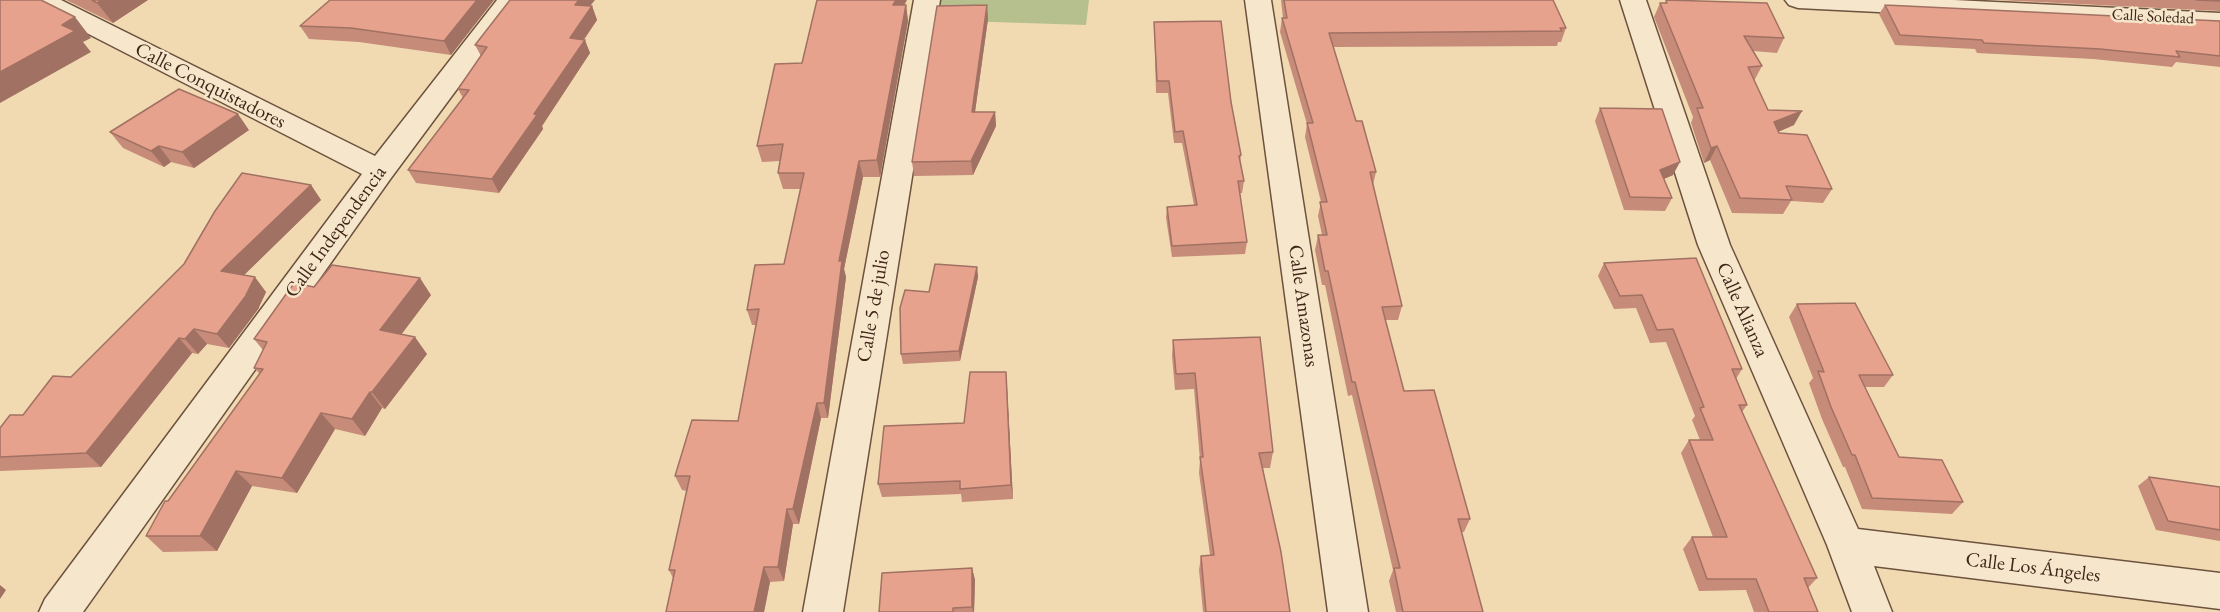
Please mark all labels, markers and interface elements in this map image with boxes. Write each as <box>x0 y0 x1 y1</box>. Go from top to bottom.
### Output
street label: Calle Soledad <box>2111 5 2195 29</box>
street label: Calle Conquistadores <box>131 38 289 134</box>
street label: Calle Independencia <box>280 161 392 303</box>
street label: Calle Amazonas <box>1283 243 1323 369</box>
street label: Calle 5 de julio <box>852 248 896 364</box>
street label: Calle Alianza <box>1710 259 1774 361</box>
street label: Calle Los Ángeles <box>1964 548 2102 588</box>

